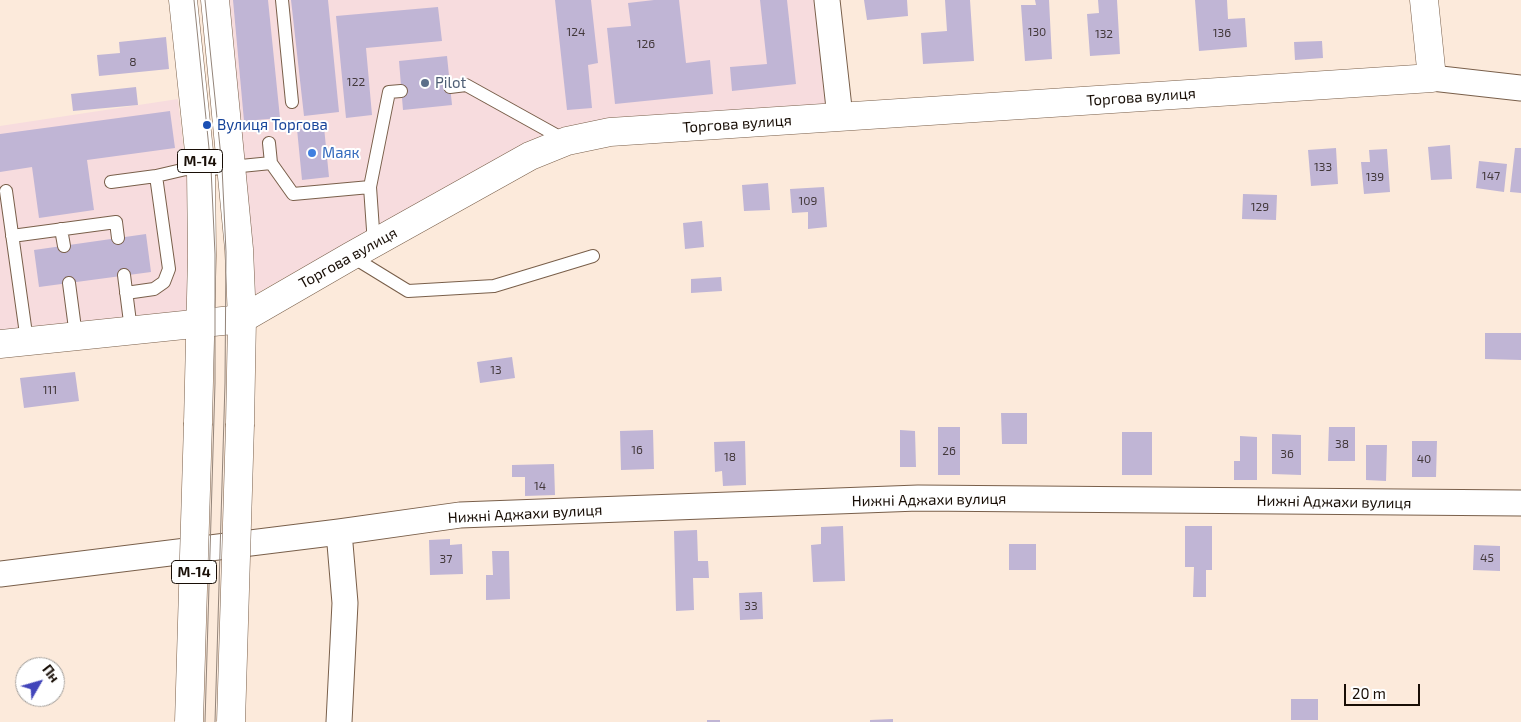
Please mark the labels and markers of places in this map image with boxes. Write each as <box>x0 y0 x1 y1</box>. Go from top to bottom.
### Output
place label: Pilot <box>435 74 466 92</box>
marker: Pilot <box>419 77 431 89</box>
place label: Вулиця Торгова <box>217 116 328 134</box>
marker: Вулиця Торгова <box>201 119 213 131</box>
place label: Маяк <box>322 144 360 162</box>
marker: Маяк <box>306 147 318 159</box>

